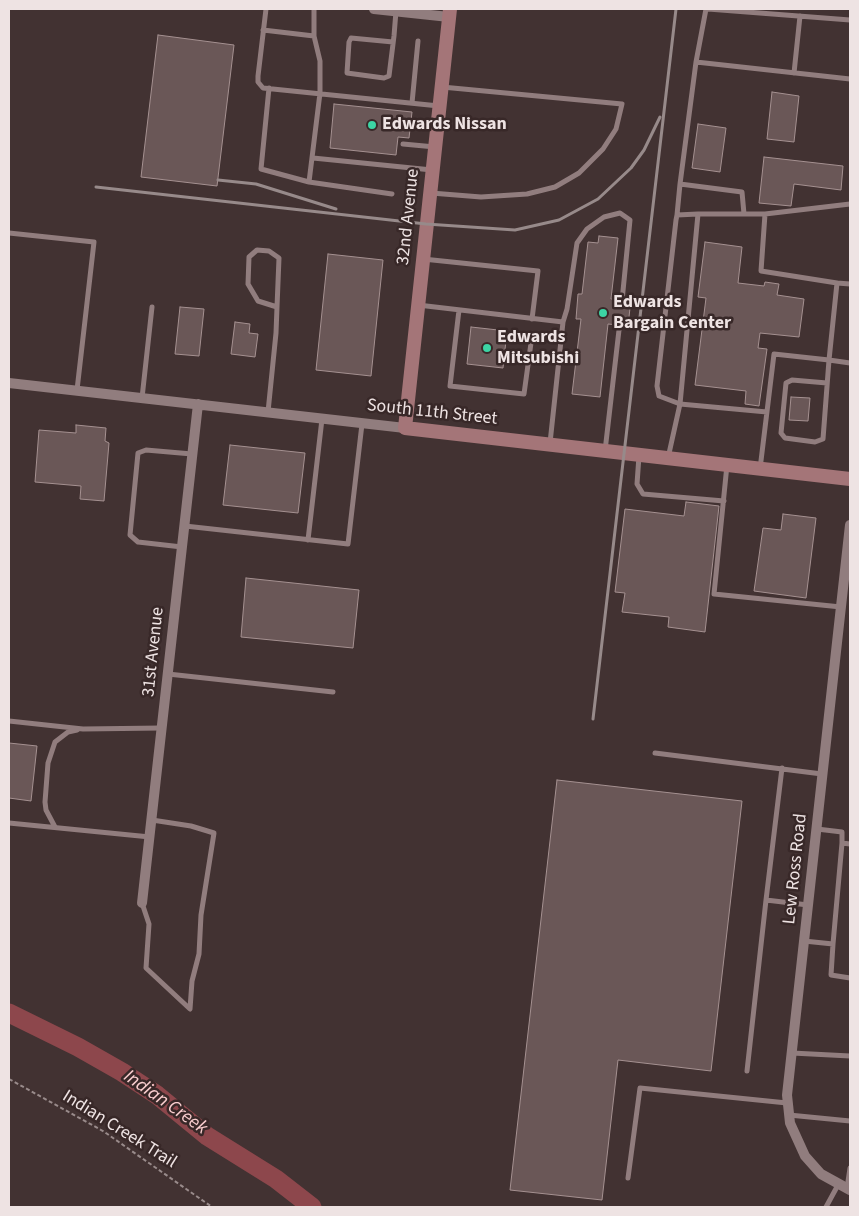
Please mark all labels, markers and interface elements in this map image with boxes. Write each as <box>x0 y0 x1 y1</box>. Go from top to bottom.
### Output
place label: Edwards Nissan <box>382 114 507 136</box>
marker: Edwards Nissan <box>366 119 378 131</box>
street label: 32nd Avenue <box>393 168 425 266</box>
place label: Edwards Bargain Center <box>613 292 731 334</box>
marker: Edwards Bargain Center <box>597 307 609 319</box>
place label: Edwards Mitsubishi <box>497 327 579 369</box>
marker: Edwards Mitsubishi <box>481 342 493 354</box>
street label: South 11th Street <box>366 395 498 431</box>
street label: 31st Avenue <box>139 606 169 698</box>
street label: Lew Ross Road <box>779 813 813 925</box>
water label: Indian Creek <box>119 1066 211 1140</box>
street label: Indian Creek Trail <box>58 1086 180 1174</box>

